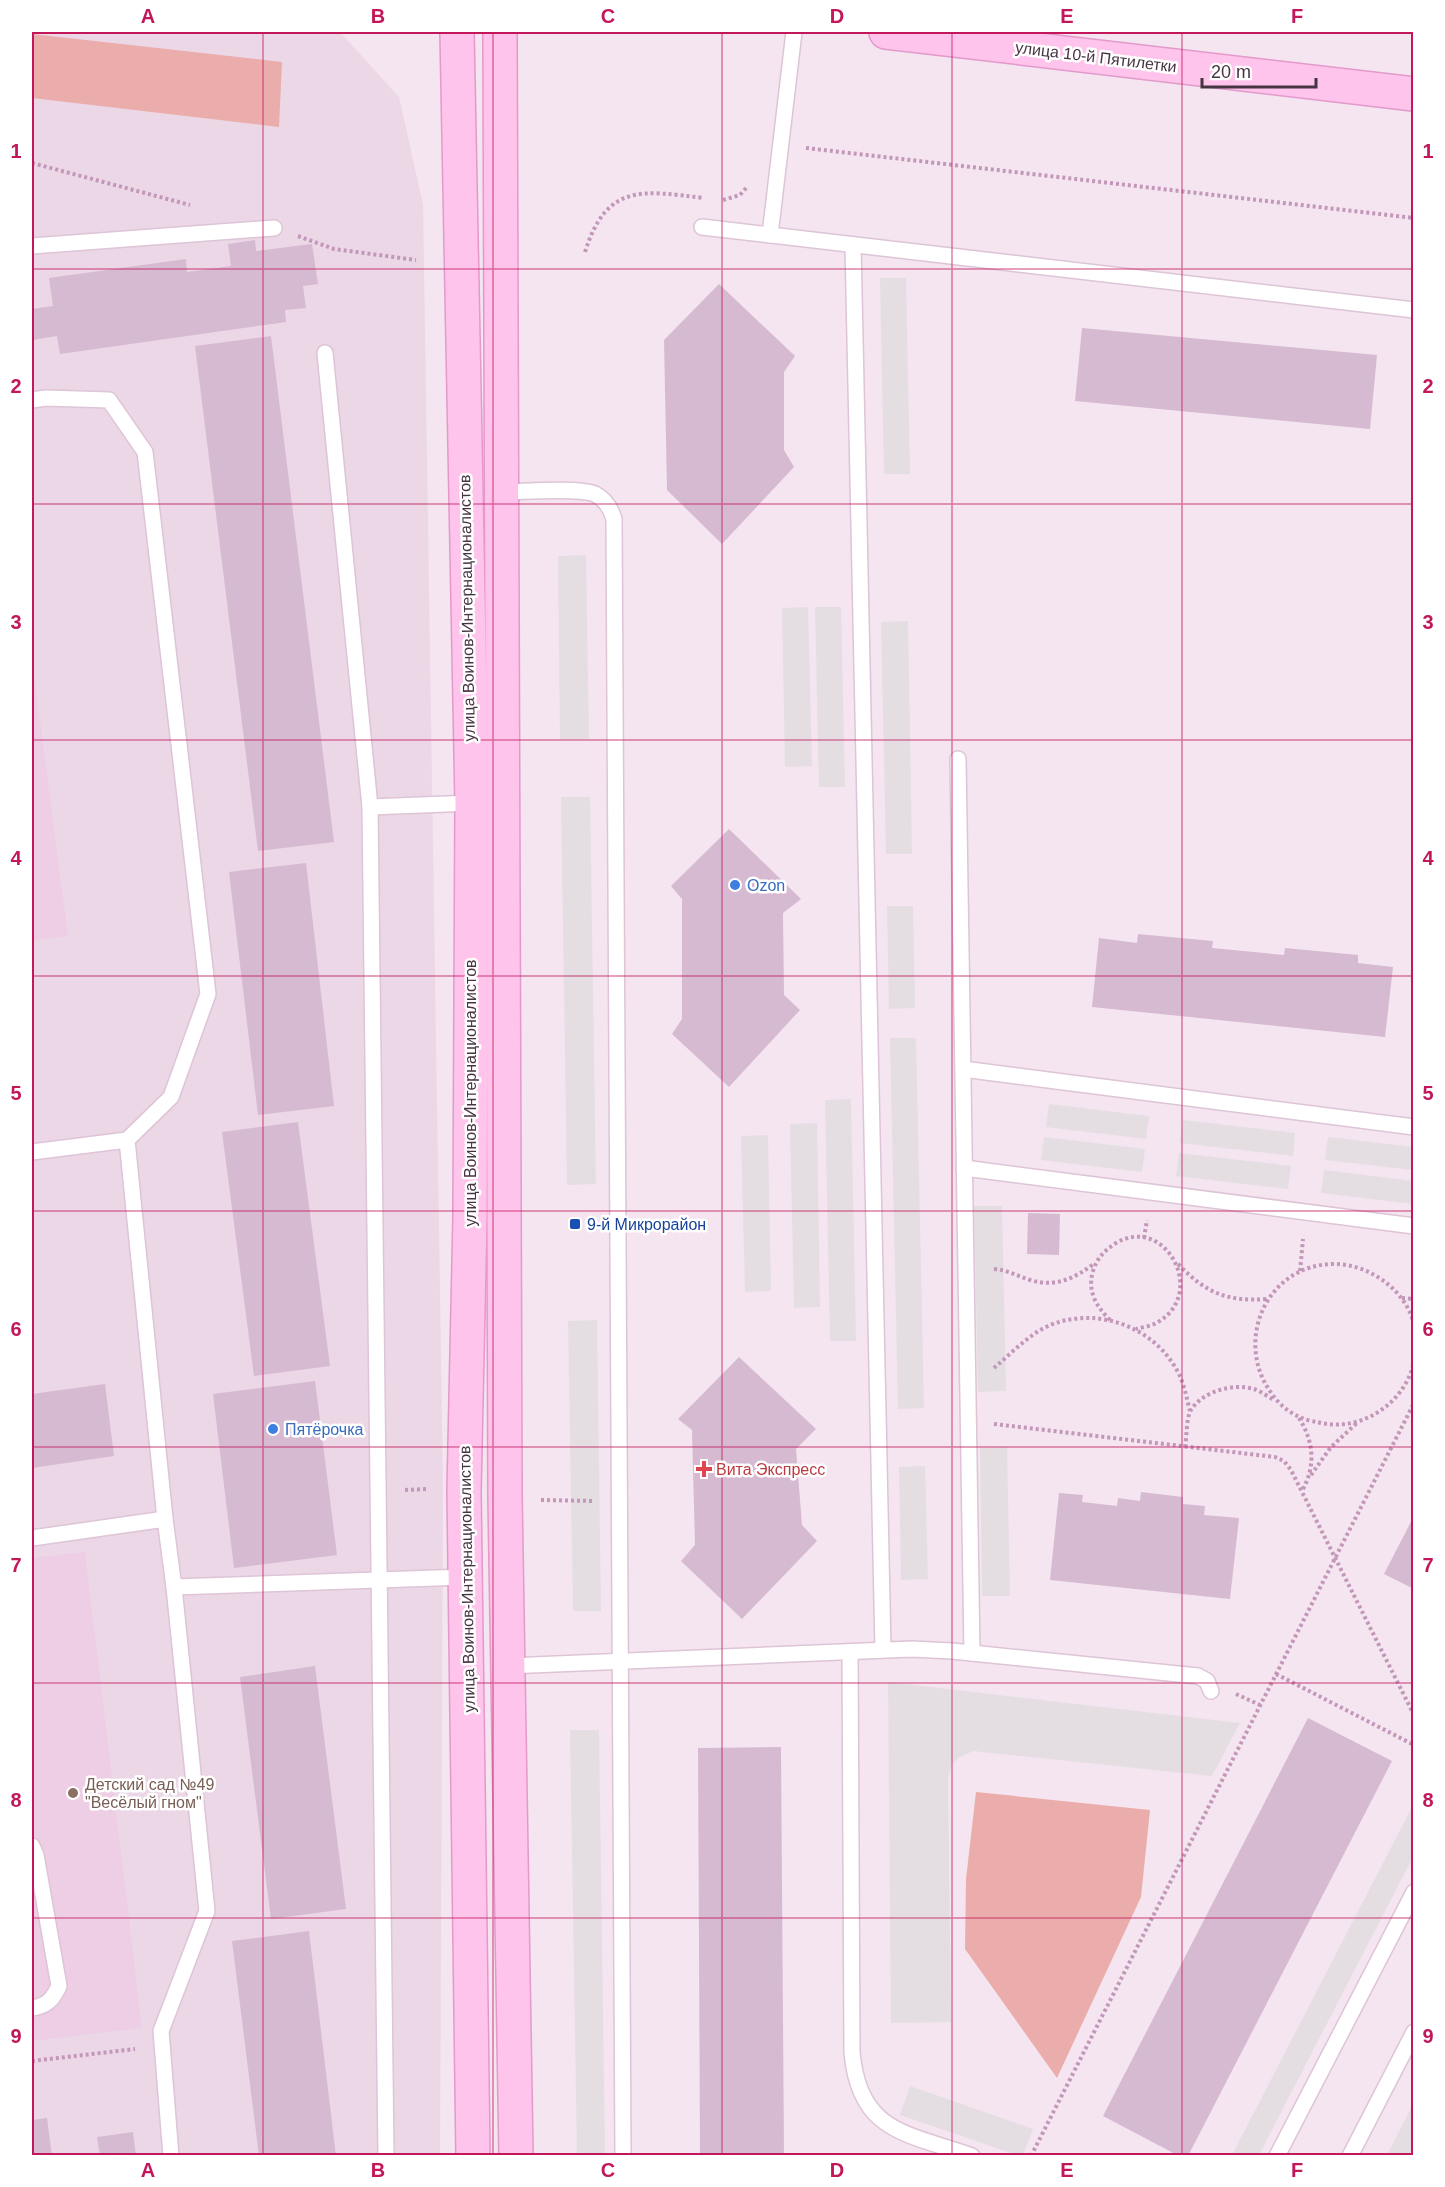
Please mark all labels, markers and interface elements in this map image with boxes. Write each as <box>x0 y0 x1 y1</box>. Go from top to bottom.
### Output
text: A <box>141 5 155 27</box>
text: B <box>371 5 385 27</box>
text: C <box>601 5 615 27</box>
text: D <box>830 5 844 27</box>
text: E <box>1060 5 1074 27</box>
text: F <box>1291 5 1303 27</box>
street label: улица 10-й Пятилетки <box>1014 39 1178 75</box>
scale bar <box>1202 51 1316 89</box>
text: 20 m <box>1211 62 1251 82</box>
text: 1 <box>10 140 22 162</box>
text: 1 <box>1422 140 1434 162</box>
text: 2 <box>10 375 22 397</box>
text: 2 <box>1422 375 1434 397</box>
street label: улица Воинов-Интернационалистов <box>456 474 478 742</box>
text: 3 <box>10 611 22 633</box>
text: 3 <box>1422 611 1434 633</box>
text: 4 <box>10 847 22 869</box>
text: 4 <box>1422 847 1434 869</box>
place label: Ozon <box>747 877 785 894</box>
marker: Ozon <box>728 878 742 892</box>
street label: улица Воинов-Интернационалистов <box>462 959 479 1227</box>
text: 5 <box>10 1082 22 1104</box>
text: 5 <box>1422 1082 1434 1104</box>
place label: 9-й Микрорайон <box>587 1216 706 1233</box>
marker: 9-й Микрорайон <box>568 1217 582 1231</box>
text: 6 <box>10 1318 22 1340</box>
text: 6 <box>1422 1318 1434 1340</box>
place label: Пятёрочка <box>285 1421 364 1438</box>
marker: Пятёрочка <box>266 1422 280 1436</box>
street label: улица Воинов-Интернационалистов <box>456 1445 478 1713</box>
place label: Вита Экспресс <box>716 1461 825 1478</box>
marker: Вита Экспресс <box>697 1462 711 1476</box>
text: 7 <box>10 1554 22 1576</box>
text: 7 <box>1422 1554 1434 1576</box>
place label: Детский сад №49 "Весёлый гном" <box>85 1776 214 1811</box>
marker: Детский сад №49 "Весёлый гном" <box>66 1786 80 1800</box>
text: 8 <box>10 1789 22 1811</box>
text: 8 <box>1422 1789 1434 1811</box>
text: 9 <box>10 2025 22 2047</box>
text: 9 <box>1422 2025 1434 2047</box>
text: A <box>141 2159 155 2181</box>
text: B <box>371 2159 385 2181</box>
text: C <box>601 2159 615 2181</box>
text: D <box>830 2159 844 2181</box>
text: E <box>1060 2159 1074 2181</box>
text: F <box>1291 2159 1303 2181</box>

